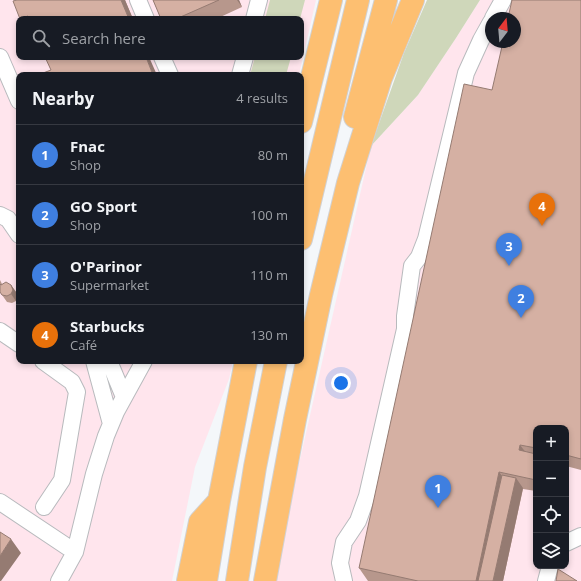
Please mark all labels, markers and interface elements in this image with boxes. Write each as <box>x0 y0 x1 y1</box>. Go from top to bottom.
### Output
north arrow <box>485 12 521 48</box>
search box <box>16 16 304 60</box>
icon: search <box>30 27 52 49</box>
text: Search here <box>62 28 146 48</box>
text: Nearby <box>32 87 94 110</box>
text: 4 results <box>236 89 288 107</box>
text: Fnac <box>70 136 105 156</box>
text: 1 <box>41 146 49 164</box>
text: 80 m <box>258 146 288 164</box>
text: Shop <box>70 156 101 174</box>
pin: 4 <box>529 193 555 226</box>
text: GO Sport <box>70 196 137 216</box>
text: 2 <box>41 206 49 224</box>
text: 100 m <box>250 206 288 224</box>
text: Shop <box>70 216 101 234</box>
pin: 3 <box>496 233 522 266</box>
text: O'Parinor <box>70 256 142 276</box>
text: 3 <box>41 266 49 284</box>
text: 110 m <box>250 266 288 284</box>
text: Supermarket <box>70 276 149 294</box>
pin: 2 <box>508 285 534 318</box>
text: Starbucks <box>70 316 144 336</box>
text: 4 <box>41 326 49 344</box>
text: 130 m <box>250 326 288 344</box>
text: Café <box>70 336 97 354</box>
your location <box>331 373 351 393</box>
map controls <box>533 425 569 569</box>
button: + <box>533 425 569 461</box>
button: − <box>533 461 569 497</box>
pin: 1 <box>425 475 451 508</box>
button: locate <box>533 497 569 533</box>
button: layers <box>533 533 569 569</box>

